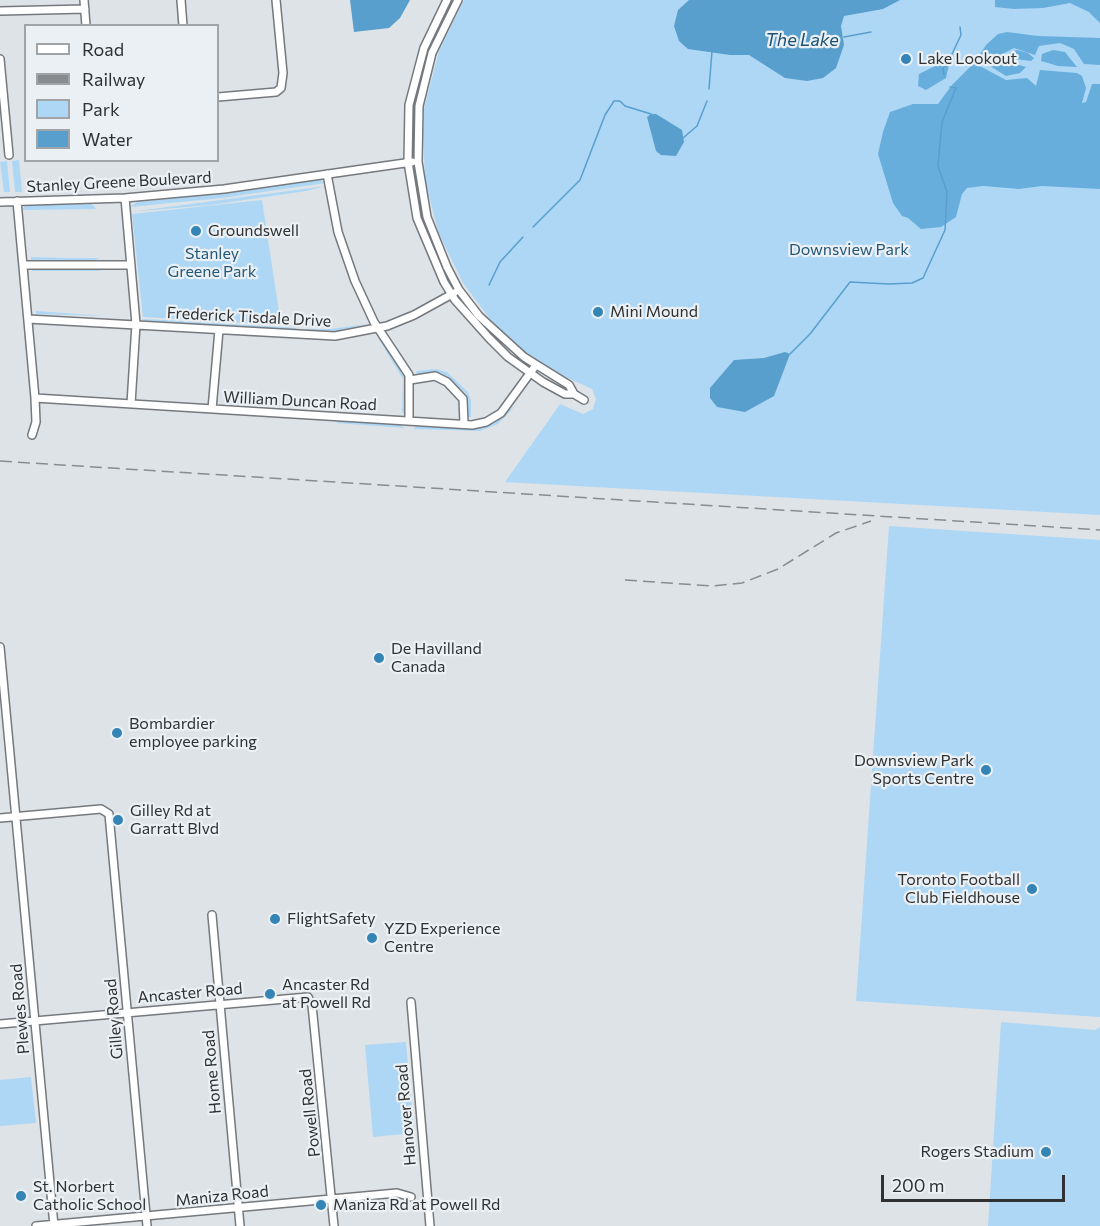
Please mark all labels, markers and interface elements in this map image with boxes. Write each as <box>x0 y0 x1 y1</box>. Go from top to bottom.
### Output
legend <box>24 24 219 162</box>
water label: The Lake <box>765 29 839 51</box>
text: Road <box>82 38 124 60</box>
place label: Lake Lookout <box>918 49 1017 69</box>
marker: Lake Lookout <box>899 52 913 66</box>
text: Railway <box>82 68 145 90</box>
text: Park <box>82 98 120 120</box>
text: Water <box>82 128 133 150</box>
street label: Stanley Greene Boulevard <box>26 168 212 196</box>
place label: Groundswell <box>208 221 299 241</box>
marker: Groundswell <box>189 224 203 238</box>
park label: Downsview Park <box>789 240 909 260</box>
park label: Stanley Greene Park <box>168 244 256 282</box>
place label: Mini Mound <box>610 302 698 322</box>
street label: Frederick Tisdale Drive <box>166 303 332 331</box>
marker: Mini Mound <box>591 305 605 319</box>
street label: William Duncan Road <box>223 387 377 415</box>
place label: De Havilland Canada <box>391 639 482 677</box>
marker: De Havilland Canada <box>372 651 386 665</box>
place label: Bombardier employee parking <box>129 714 257 752</box>
marker: Bombardier employee parking <box>110 726 124 740</box>
place label: Downsview Park Sports Centre <box>854 751 974 789</box>
marker: Downsview Park Sports Centre <box>979 763 993 777</box>
place label: Gilley Rd at Garratt Blvd <box>130 801 219 839</box>
marker: Gilley Rd at Garratt Blvd <box>111 813 125 827</box>
place label: Toronto Football Club Fieldhouse <box>897 870 1020 908</box>
marker: Toronto Football Club Fieldhouse <box>1025 882 1039 896</box>
place label: FlightSafety <box>287 909 376 929</box>
marker: FlightSafety <box>268 912 282 926</box>
place label: YZD Experience Centre <box>384 919 500 957</box>
marker: YZD Experience Centre <box>365 931 379 945</box>
street label: Plewes Road <box>6 963 34 1055</box>
place label: Ancaster Rd at Powell Rd <box>282 975 371 1013</box>
street label: Gilley Road <box>101 978 127 1060</box>
street label: Ancaster Road <box>137 979 243 1007</box>
marker: Ancaster Rd at Powell Rd <box>263 987 277 1001</box>
street label: Home Road <box>199 1029 225 1115</box>
street label: Hanover Road <box>392 1063 420 1167</box>
street label: Powell Road <box>296 1068 324 1158</box>
place label: Rogers Stadium <box>920 1142 1034 1162</box>
marker: Rogers Stadium <box>1039 1145 1053 1159</box>
scale bar <box>884 1163 1068 1201</box>
text: 200 m <box>892 1174 945 1196</box>
place label: St. Norbert Catholic School <box>33 1177 146 1215</box>
street label: Maniza Road <box>174 1182 270 1210</box>
marker: St. Norbert Catholic School <box>14 1189 28 1203</box>
place label: Maniza Rd at Powell Rd <box>333 1195 500 1215</box>
marker: Maniza Rd at Powell Rd <box>314 1198 328 1212</box>

